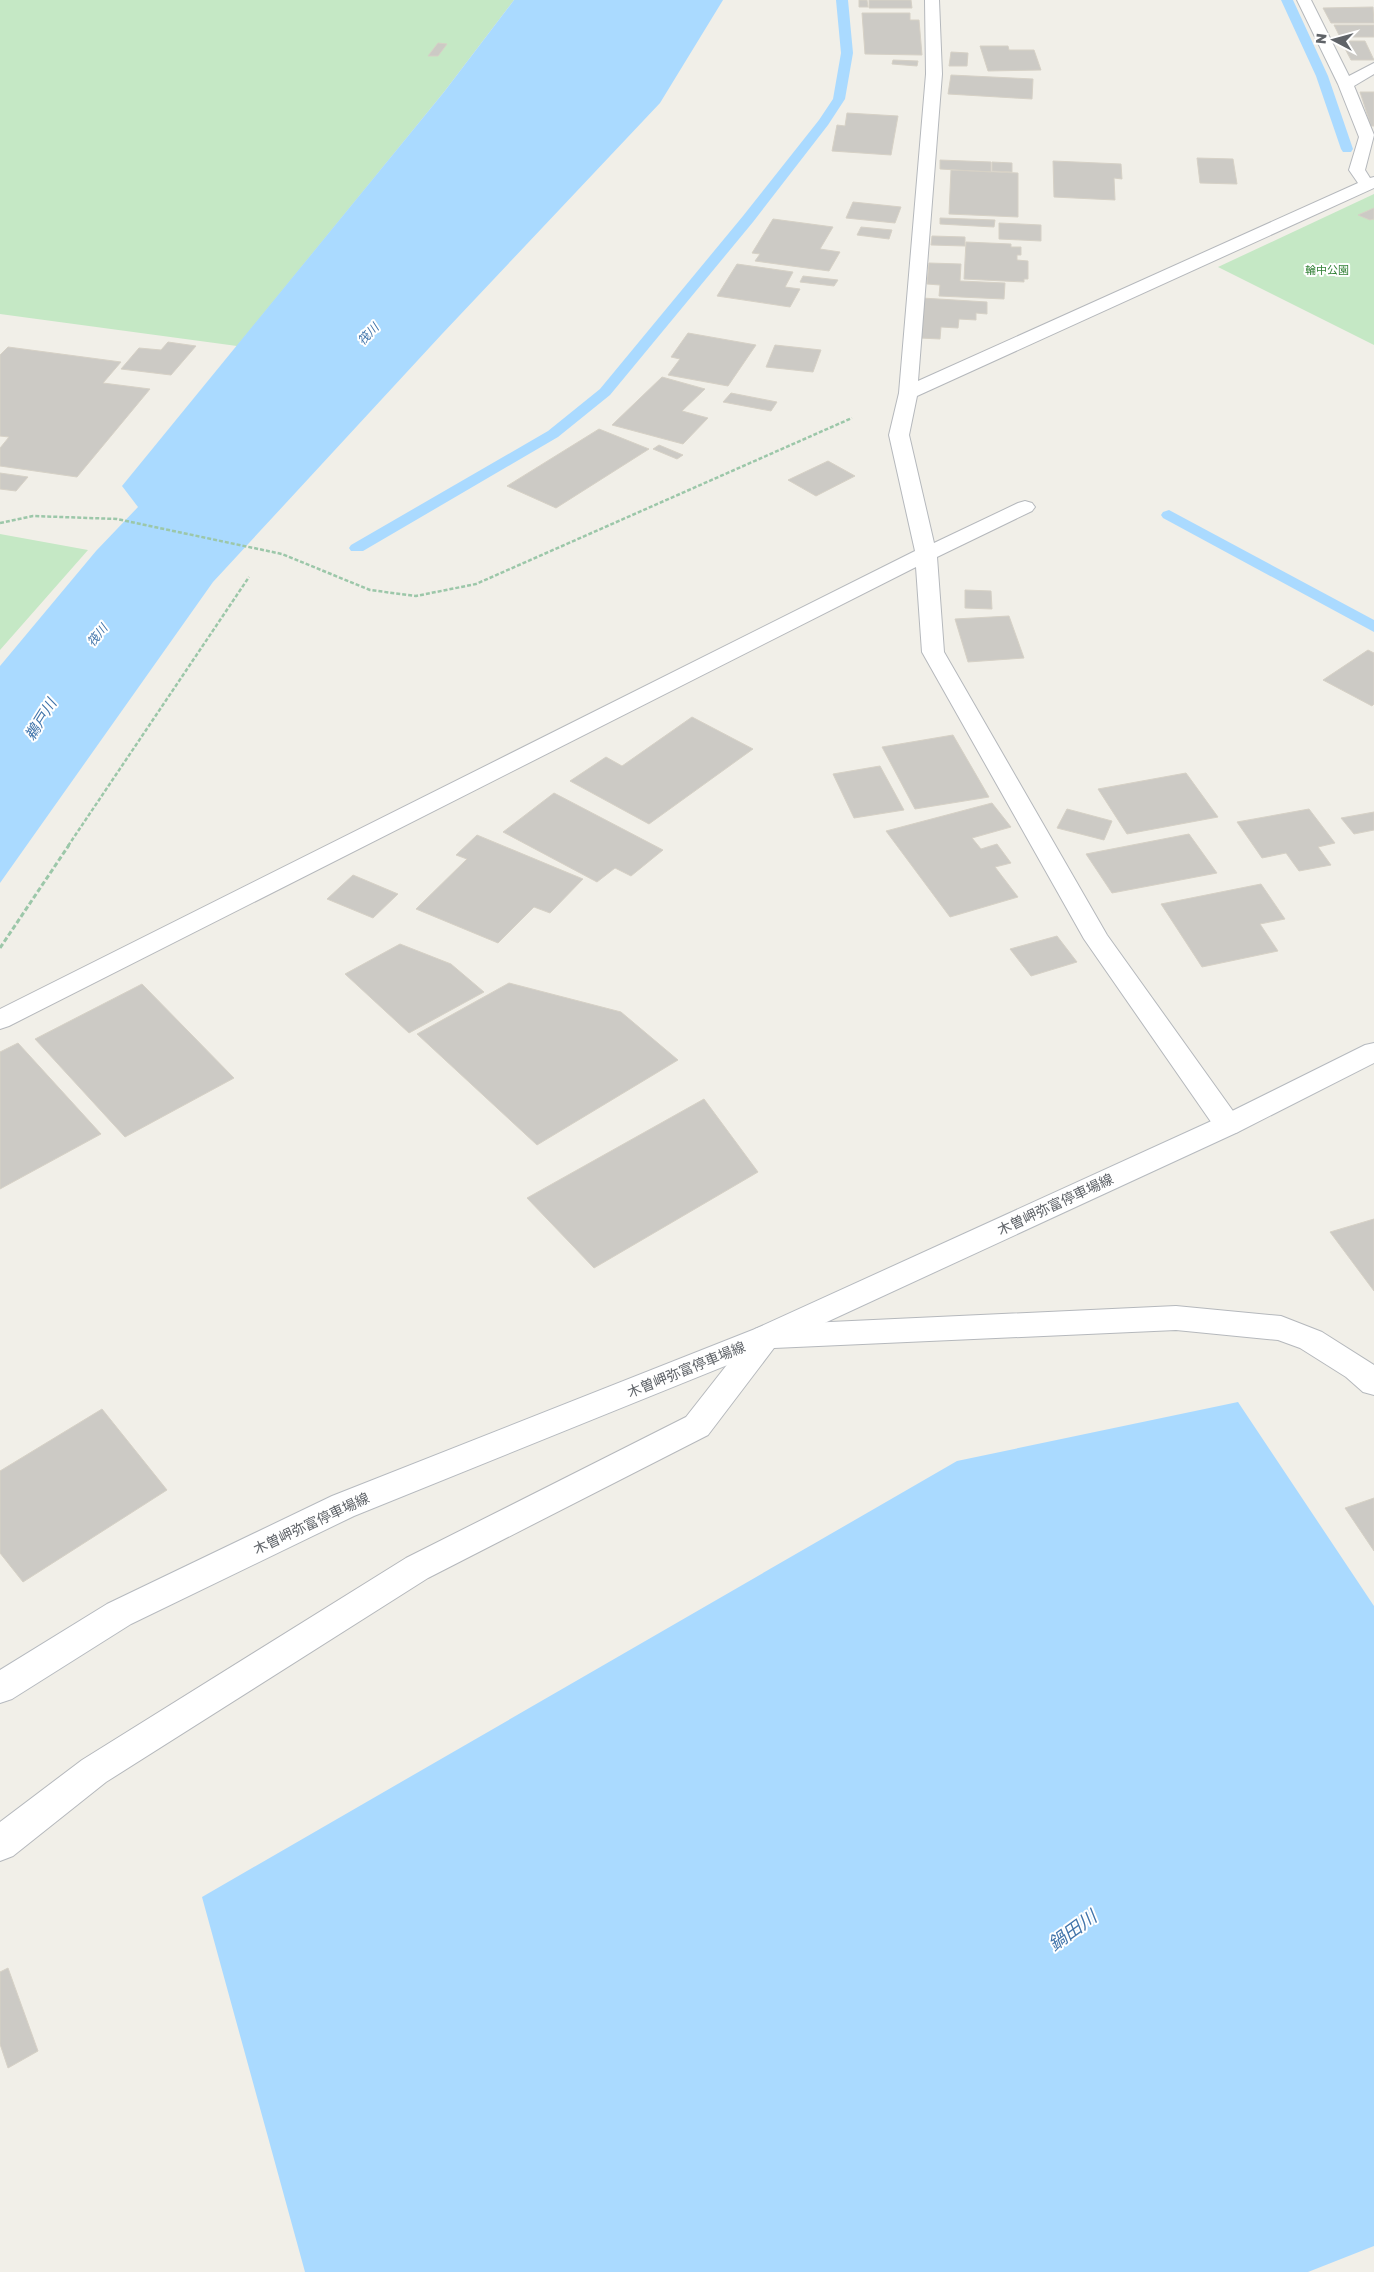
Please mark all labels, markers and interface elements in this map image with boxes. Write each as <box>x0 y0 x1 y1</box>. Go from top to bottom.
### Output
north arrow <box>1309 15 1359 65</box>
text: N <box>1312 32 1330 45</box>
park label: 輪中公園 <box>1305 263 1349 276</box>
water label: 筏川 <box>354 319 383 348</box>
water label: 筏川 <box>84 619 112 649</box>
water label: 鵜戸川 <box>20 693 61 743</box>
street label: 木曽岬弥富停車場線 <box>994 1170 1116 1238</box>
street label: 木曽岬弥富停車場線 <box>624 1338 748 1400</box>
street label: 木曽岬弥富停車場線 <box>250 1489 372 1557</box>
water label: 鍋田川 <box>1044 1904 1102 1955</box>

